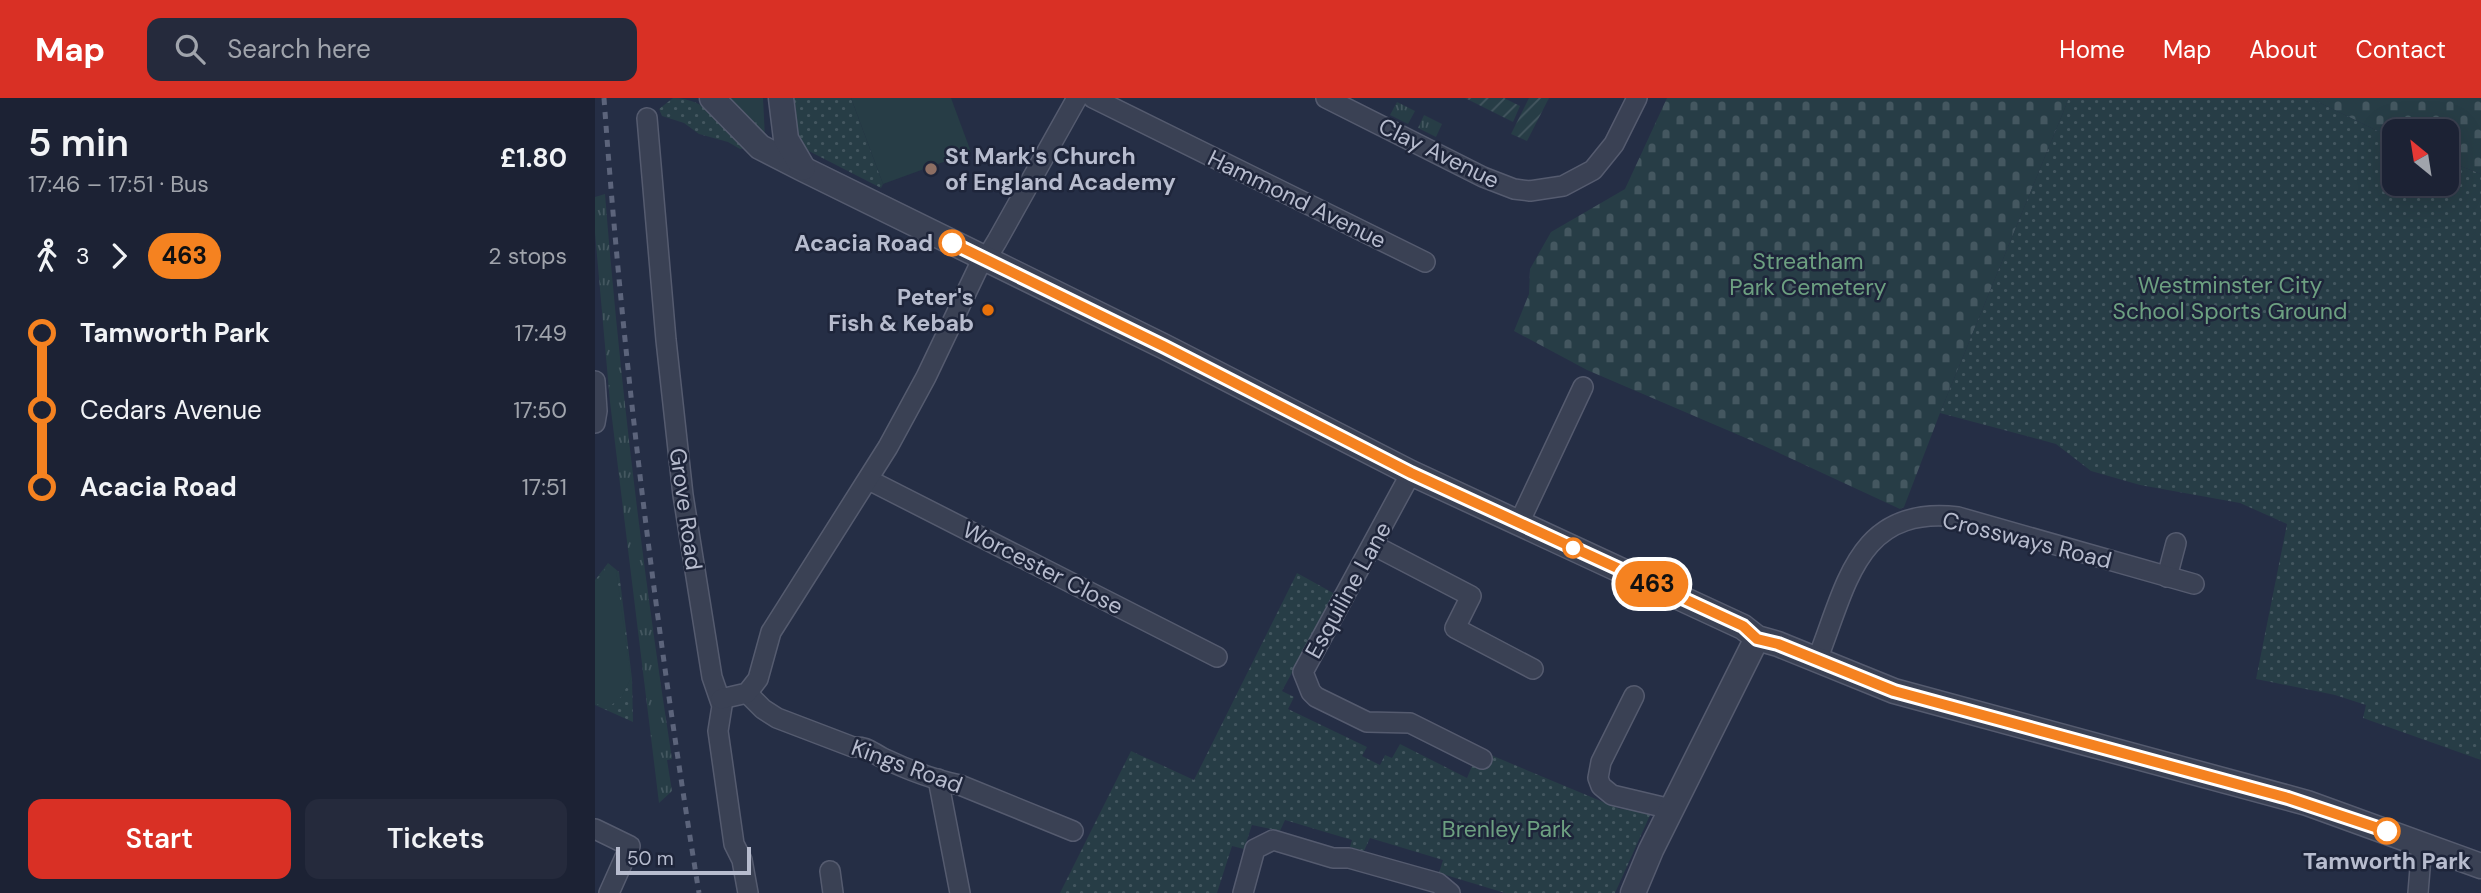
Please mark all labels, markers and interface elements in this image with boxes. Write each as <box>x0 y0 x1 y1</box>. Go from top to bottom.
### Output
search box <box>147 18 637 81</box>
text: Map <box>35 28 105 71</box>
icon: search <box>171 30 209 68</box>
text: Search here <box>227 32 371 66</box>
text: Home <box>2059 34 2125 65</box>
text: Map <box>2163 34 2211 65</box>
text: About <box>2249 34 2318 65</box>
text: Contact <box>2356 34 2446 65</box>
street label: Clay Avenue <box>1374 111 1504 195</box>
text: 5 min <box>28 118 129 168</box>
north arrow <box>2382 119 2459 196</box>
map controls <box>2382 119 2459 196</box>
text: £1.80 <box>500 141 567 175</box>
place label: St Mark's Church of England Academy <box>945 141 1176 197</box>
street label: Hammond Avenue <box>1203 143 1391 255</box>
marker: St Mark's Church of England Academy <box>923 161 939 177</box>
text: 17:46 – 17:51 · Bus <box>28 169 209 199</box>
place label: Acacia Road <box>794 228 933 258</box>
marker: Acacia Road <box>939 230 965 256</box>
icon: walk <box>28 237 66 275</box>
icon: forward <box>100 237 138 275</box>
text: 463 <box>162 240 207 271</box>
text: 3 <box>76 241 90 271</box>
text: 2 stops <box>488 241 567 271</box>
park label: Streatham Park Cemetery <box>1729 246 1887 302</box>
park label: Westminster City School Sports Ground <box>2113 270 2347 326</box>
place label: Peter's Fish & Kebab <box>828 282 974 338</box>
marker: Peter's Fish & Kebab <box>980 302 996 318</box>
text: Tamworth Park <box>80 316 270 350</box>
text: 17:49 <box>514 318 567 348</box>
text: Cedars Avenue <box>80 393 262 427</box>
text: 17:50 <box>513 395 567 425</box>
street label: Grove Road <box>663 446 709 572</box>
text: Acacia Road <box>80 470 237 504</box>
text: 17:51 <box>522 472 567 502</box>
street label: Crossways Road <box>1939 504 2115 576</box>
street label: Worcester Close <box>958 515 1128 621</box>
street label: Esquiline Lane <box>1298 516 1398 664</box>
unlabelled marker <box>1563 538 1583 558</box>
line badge: 463 <box>1612 561 1692 607</box>
text: 463 <box>1629 568 1675 599</box>
street label: Kings Road <box>847 732 967 800</box>
button: Start <box>28 799 291 879</box>
button: Tickets <box>305 799 567 879</box>
park label: Brenley Park <box>1442 814 1573 844</box>
marker: Tamworth Park <box>2374 818 2400 844</box>
scale bar <box>616 844 751 876</box>
text: 50 m <box>627 846 674 871</box>
place label: Tamworth Park <box>2303 846 2471 876</box>

